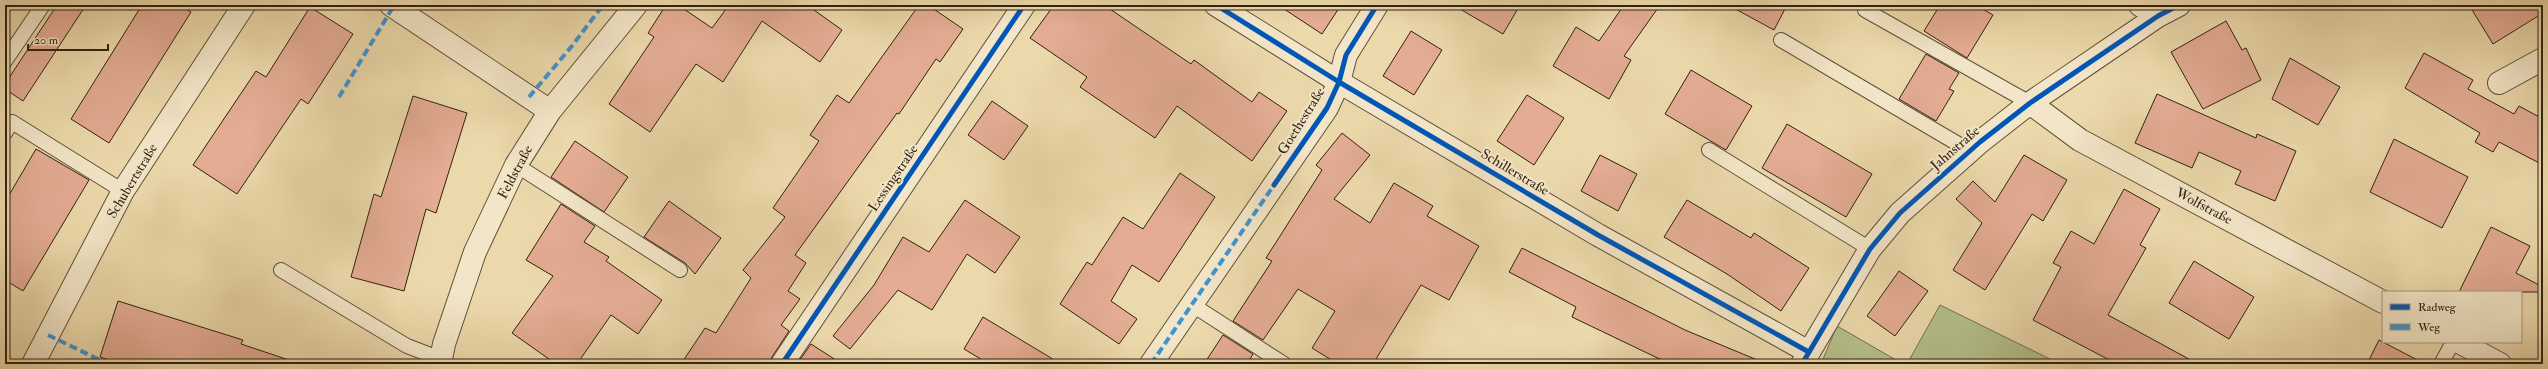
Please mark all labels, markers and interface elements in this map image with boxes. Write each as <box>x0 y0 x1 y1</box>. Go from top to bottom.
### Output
scale bar <box>28 26 108 52</box>
text: 20 m <box>34 33 59 48</box>
street label: Goethestraße <box>1274 84 1328 158</box>
street label: Jahnstraße <box>1926 122 1983 175</box>
street label: Schubertstraße <box>103 140 161 221</box>
street label: Lessingstraße <box>864 141 922 215</box>
street label: Feldstraße <box>494 142 536 202</box>
street label: Schillerstraße <box>1478 145 1552 199</box>
street label: Wolfstraße <box>2172 184 2235 228</box>
legend <box>2382 291 2522 343</box>
text: Radweg <box>2418 300 2457 315</box>
text: Weg <box>2417 320 2441 335</box>

